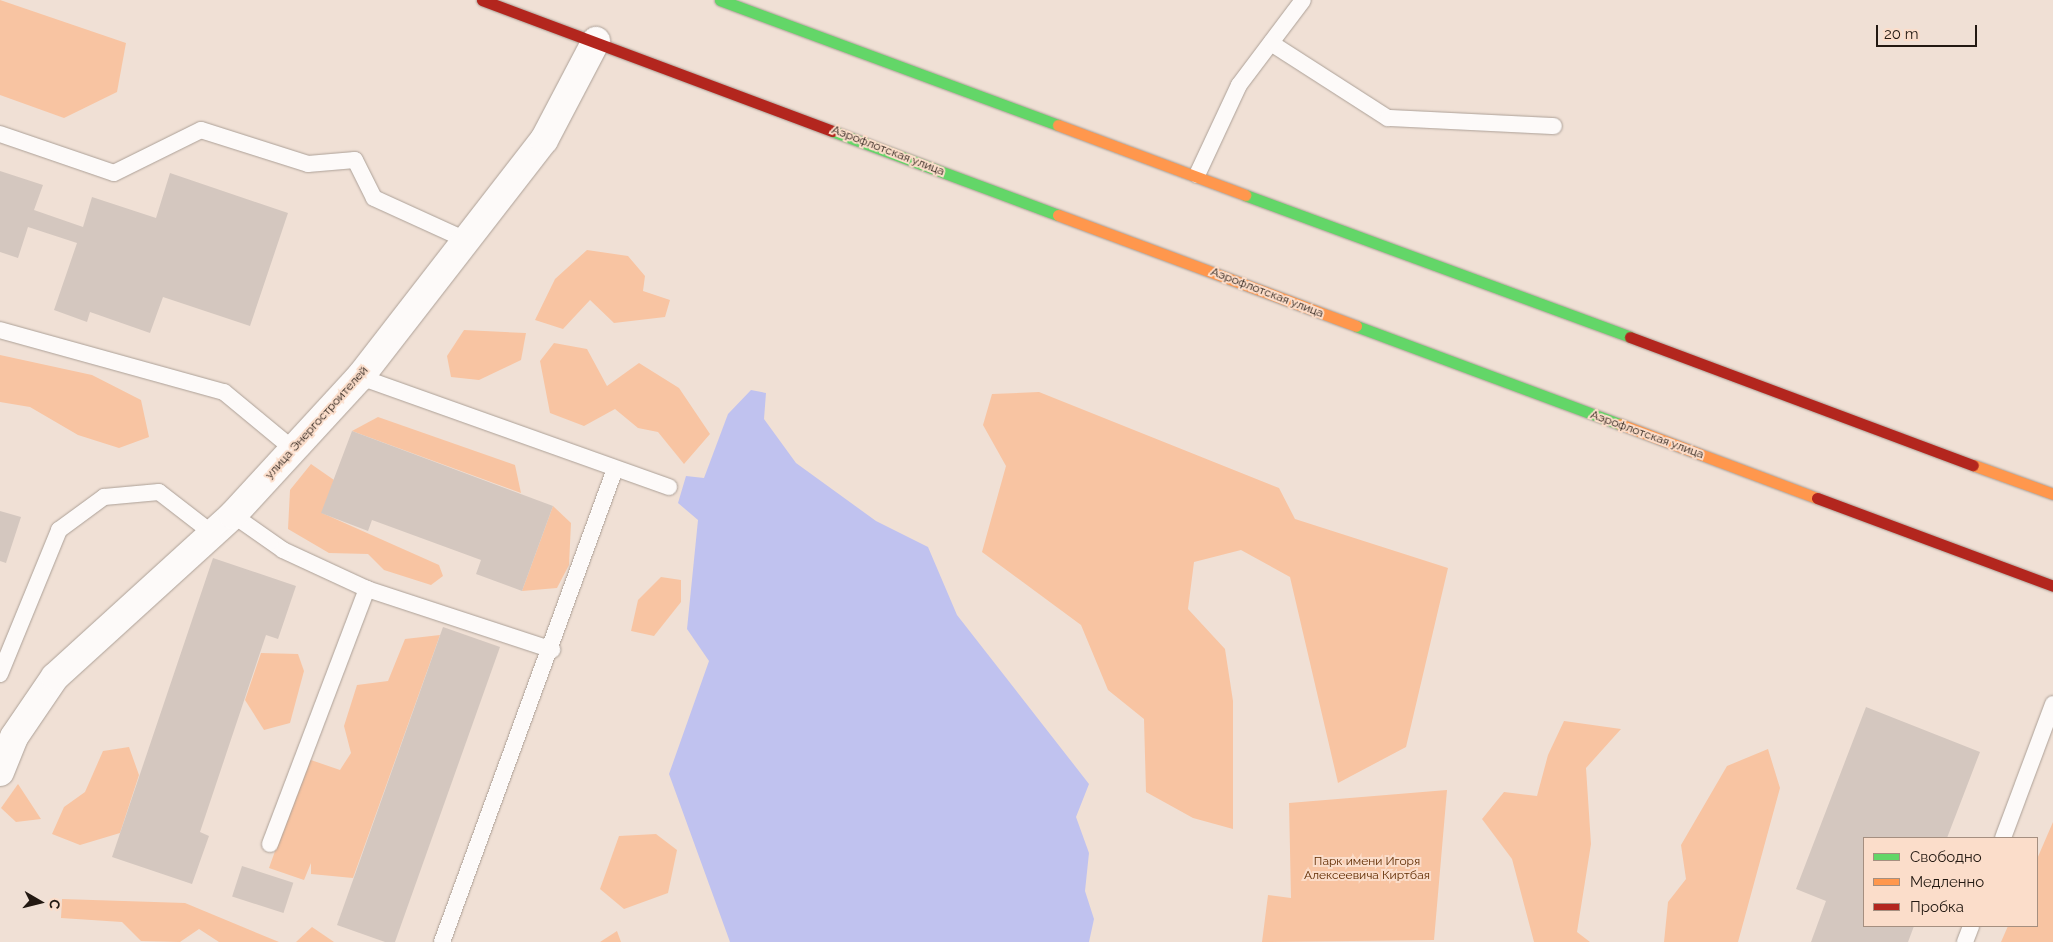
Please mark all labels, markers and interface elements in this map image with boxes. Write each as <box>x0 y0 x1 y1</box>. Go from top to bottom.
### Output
scale bar <box>1878 15 1979 47</box>
text: 20 m <box>1884 25 1919 43</box>
street label: Аэрофлотская улица <box>829 123 947 179</box>
street label: Аэрофлотская улица <box>1208 265 1326 321</box>
street label: улица Энергостроителей <box>263 364 371 482</box>
street label: Аэрофлотская улица <box>1588 408 1706 462</box>
legend <box>1863 837 2038 927</box>
text: Свободно <box>1910 848 1982 866</box>
park label: Парк имени Игоря Алексеевича Киртбая <box>1304 855 1430 883</box>
text: Медленно <box>1910 873 1984 891</box>
north arrow <box>15 877 65 927</box>
text: С <box>46 898 63 910</box>
text: Пробка <box>1910 898 1964 916</box>

